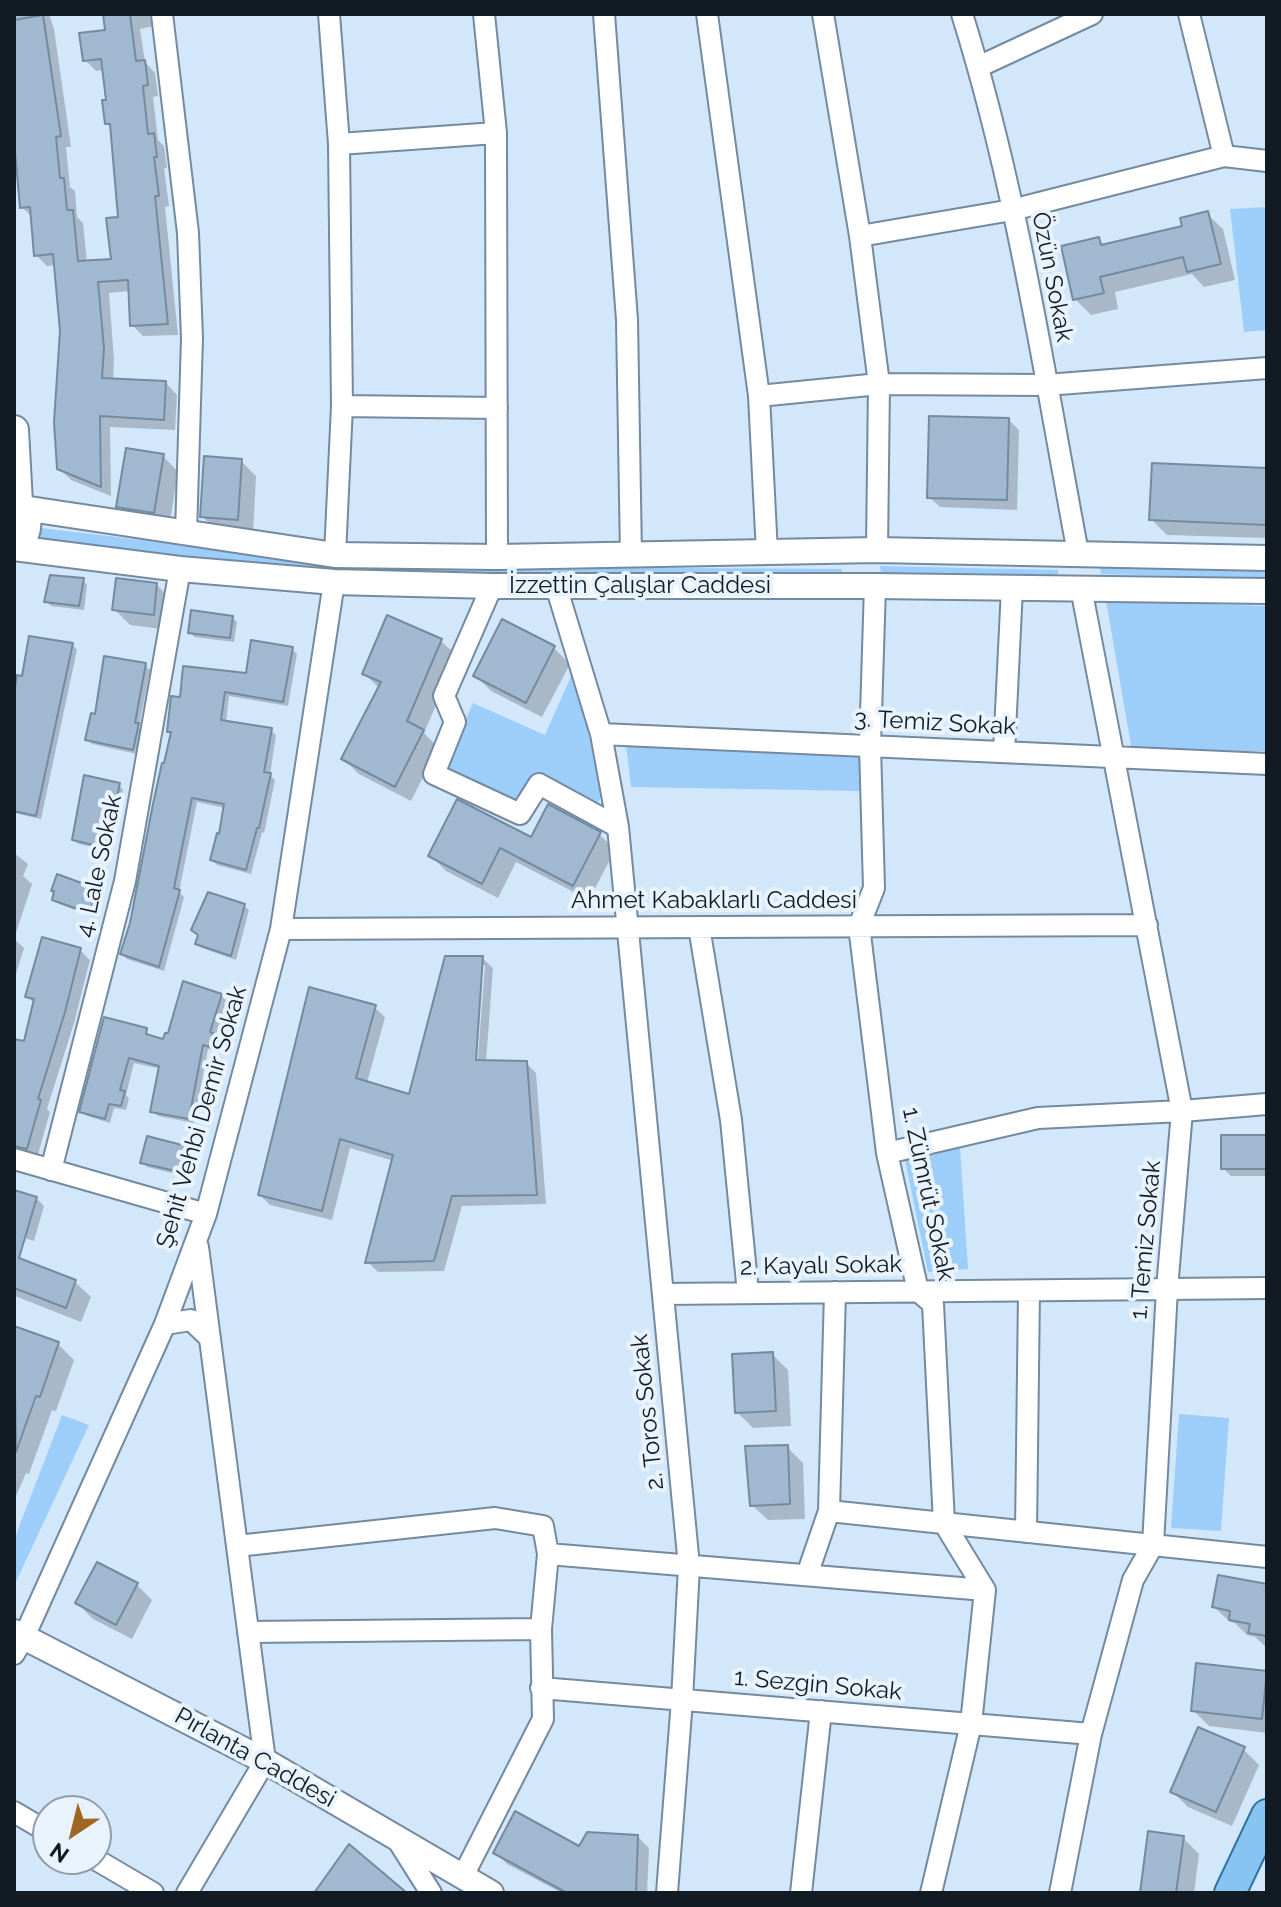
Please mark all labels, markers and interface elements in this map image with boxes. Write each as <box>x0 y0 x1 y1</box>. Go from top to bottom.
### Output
street label: Özün Sokak <box>1025 210 1079 344</box>
street label: İzzettin Çalışlar Caddesi <box>509 572 771 600</box>
street label: 3. Temiz Sokak <box>853 704 1017 742</box>
street label: 4. Lale Sokak <box>70 792 128 940</box>
street label: Ahmet Kabaklarlı Caddesi <box>571 887 857 915</box>
street label: Şehit Vehbi Demir Sokak <box>151 983 253 1251</box>
street label: 1. Zümrüt Sokak <box>896 1105 960 1283</box>
street label: 1. Temiz Sokak <box>1125 1159 1167 1321</box>
street label: 2. Kayalı Sokak <box>740 1250 902 1282</box>
street label: 2. Toros Sokak <box>625 1333 671 1491</box>
street label: 1. Sezgin Sokak <box>733 1663 903 1707</box>
street label: Pırlanta Caddesi <box>169 1702 341 1814</box>
north arrow <box>32 1795 112 1875</box>
text: N <box>45 1838 74 1868</box>

